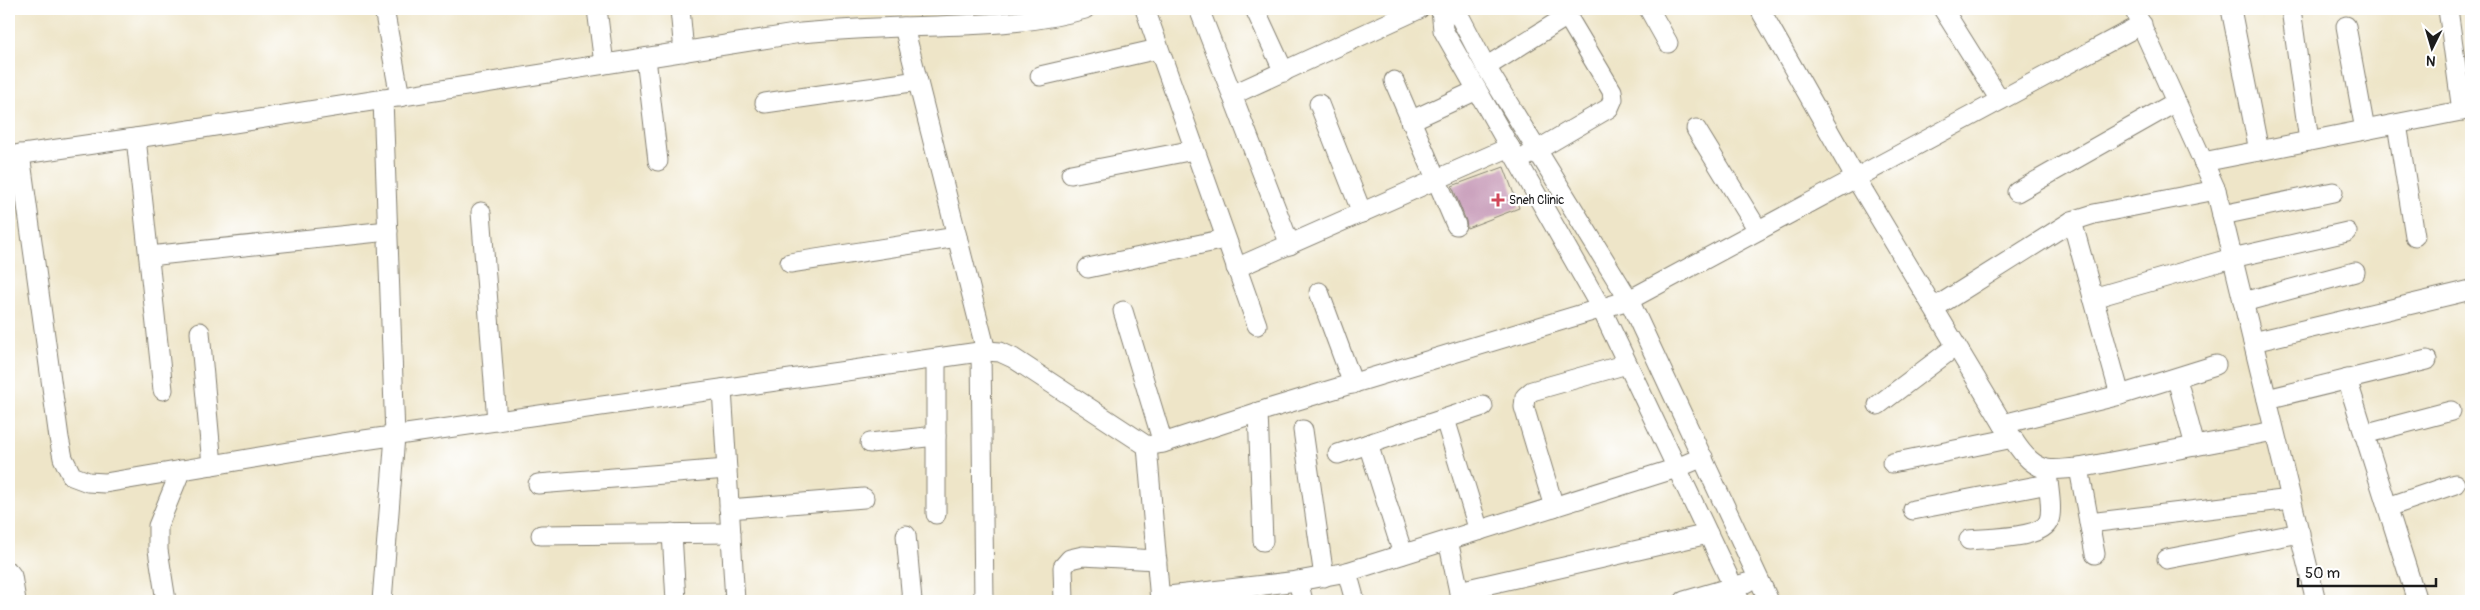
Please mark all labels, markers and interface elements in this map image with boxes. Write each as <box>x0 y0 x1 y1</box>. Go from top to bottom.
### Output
north arrow <box>2408 22 2458 72</box>
text: N <box>2425 52 2436 69</box>
marker: Sneh Clinic <box>1491 193 1505 207</box>
place label: Sneh Clinic <box>1509 193 1564 208</box>
scale bar <box>2298 555 2435 587</box>
text: 50 m <box>2305 564 2340 583</box>

